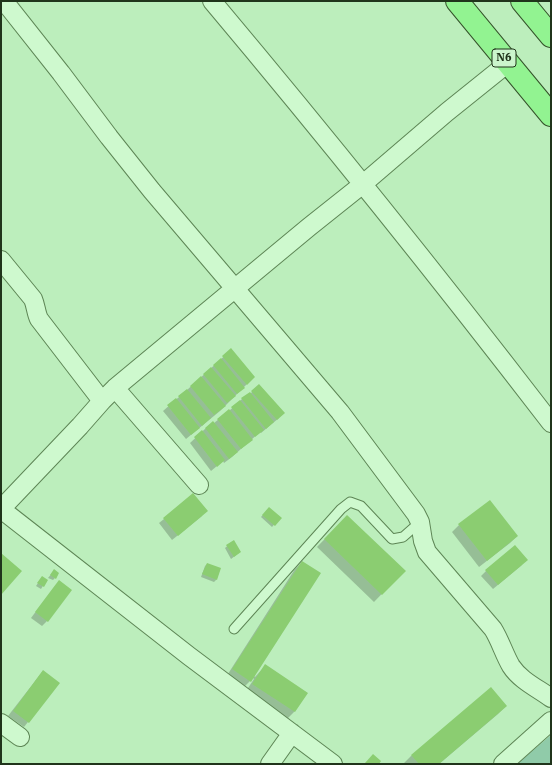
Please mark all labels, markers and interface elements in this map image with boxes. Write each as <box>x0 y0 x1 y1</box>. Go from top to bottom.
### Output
road number: N6 <box>492 49 516 67</box>

